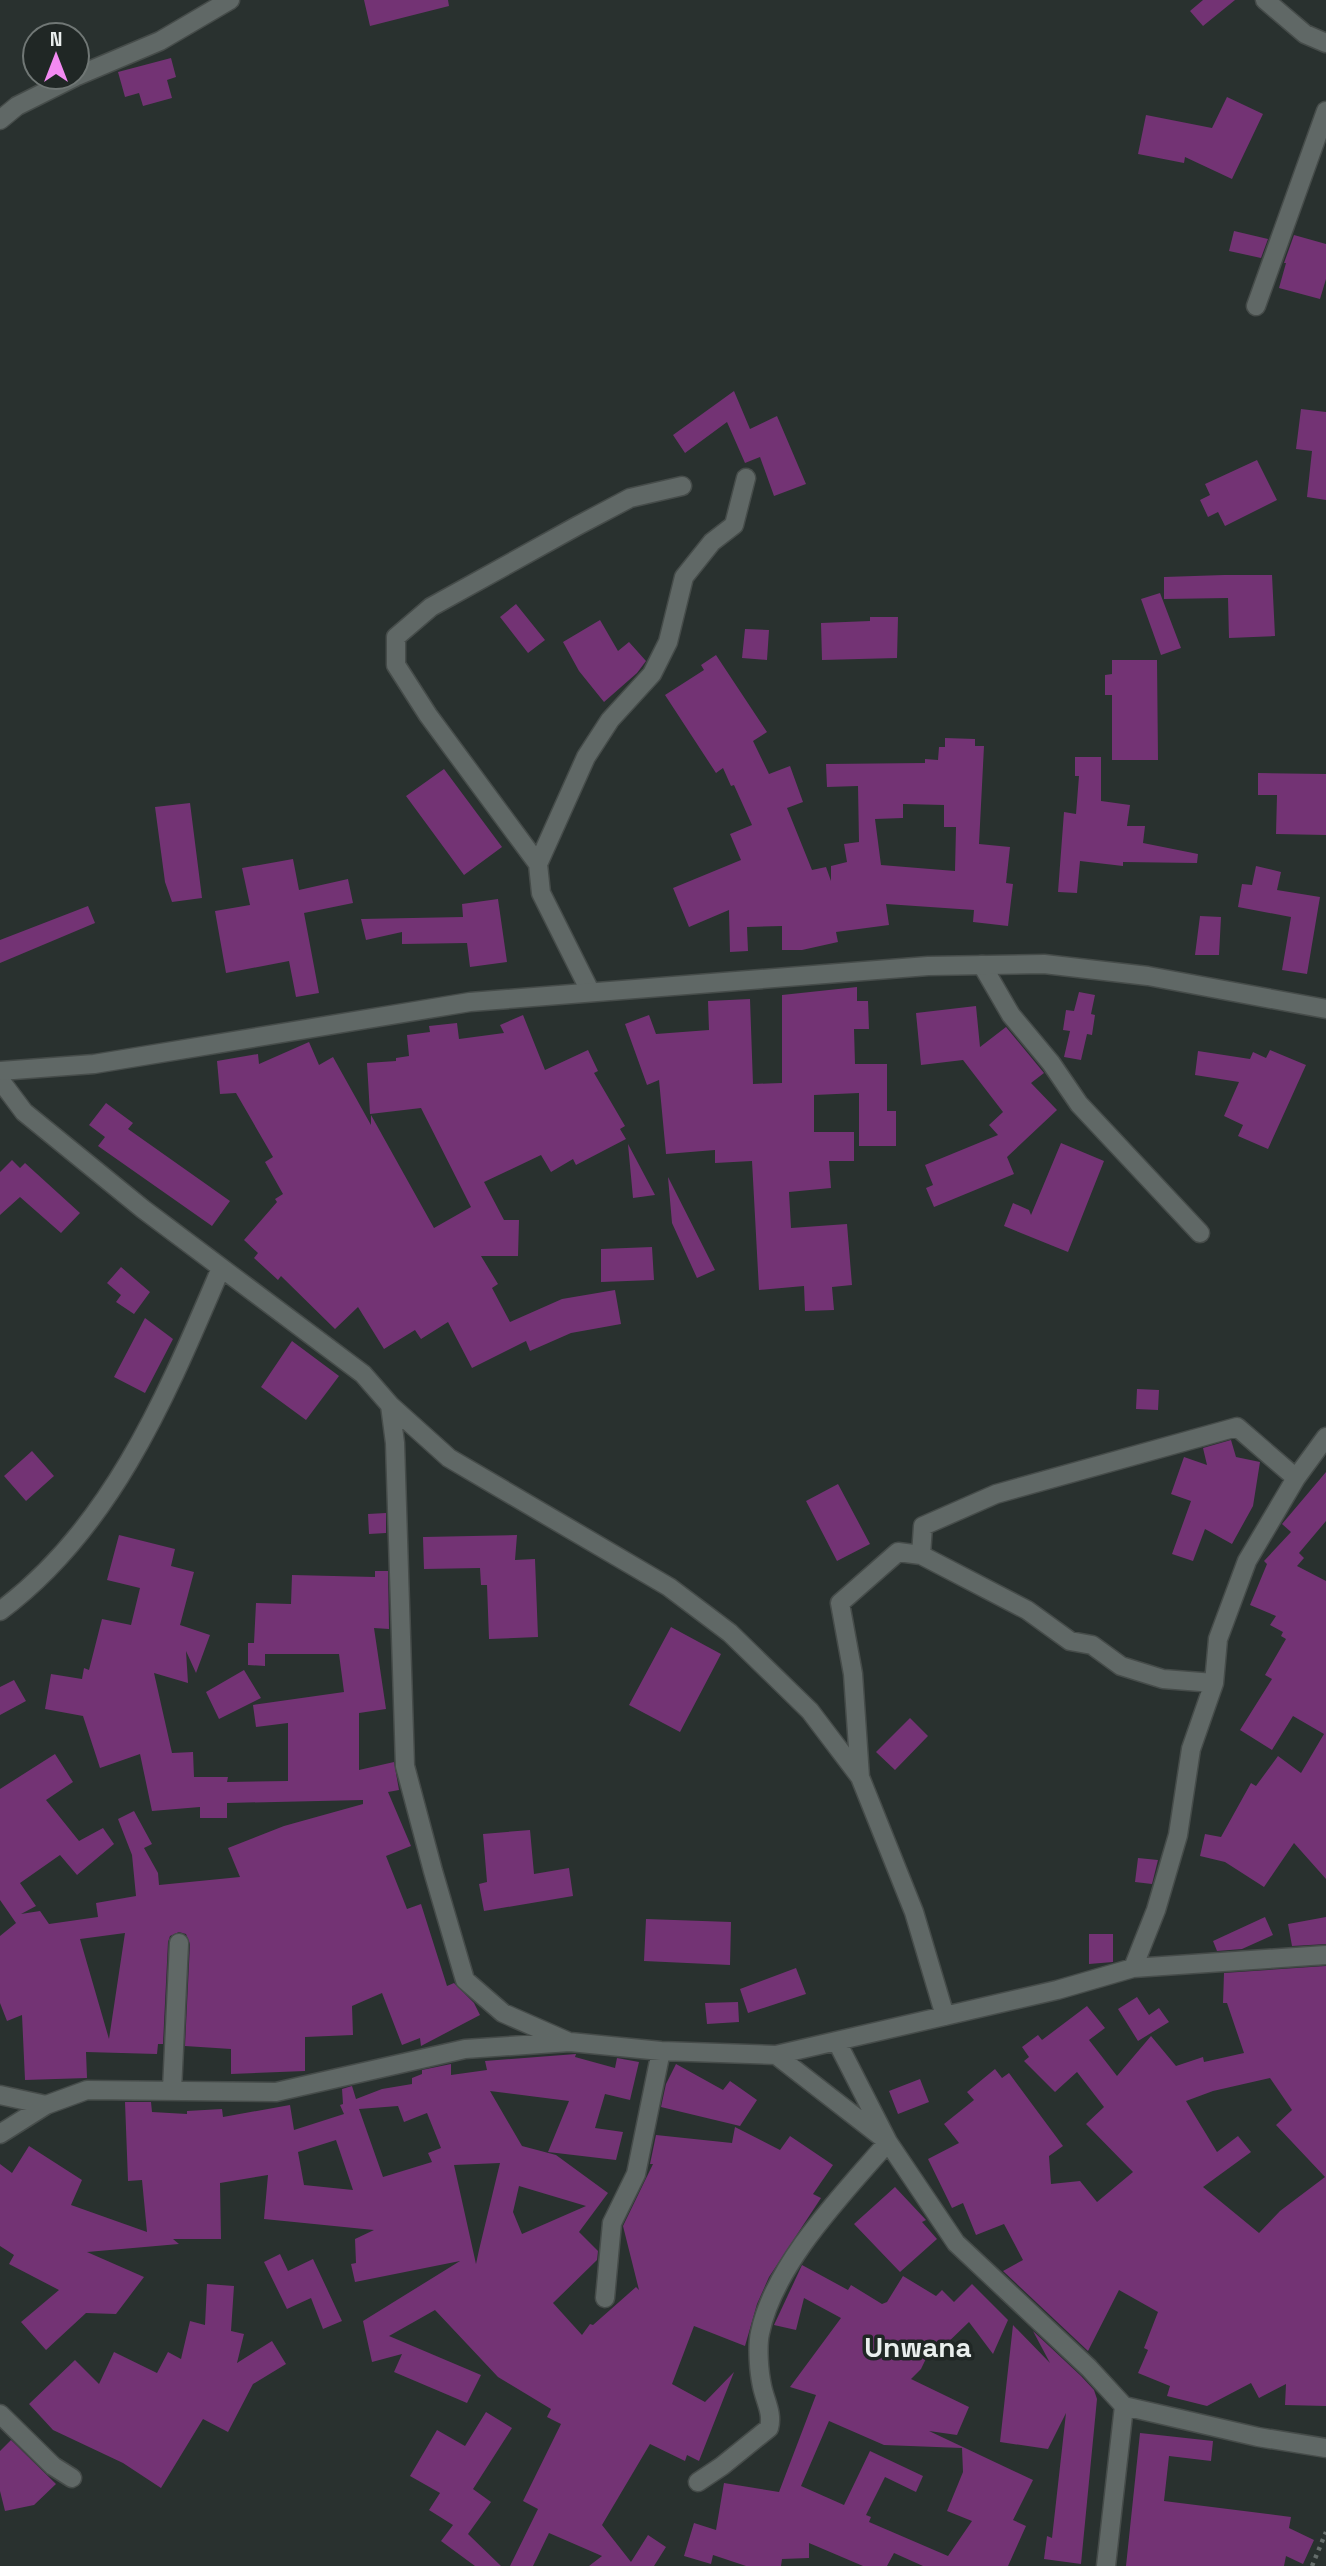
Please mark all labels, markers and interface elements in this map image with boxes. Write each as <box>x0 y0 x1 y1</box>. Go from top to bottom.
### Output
north arrow <box>21 21 91 91</box>
text: N <box>50 27 62 52</box>
district label: Unwana <box>864 2329 972 2365</box>

